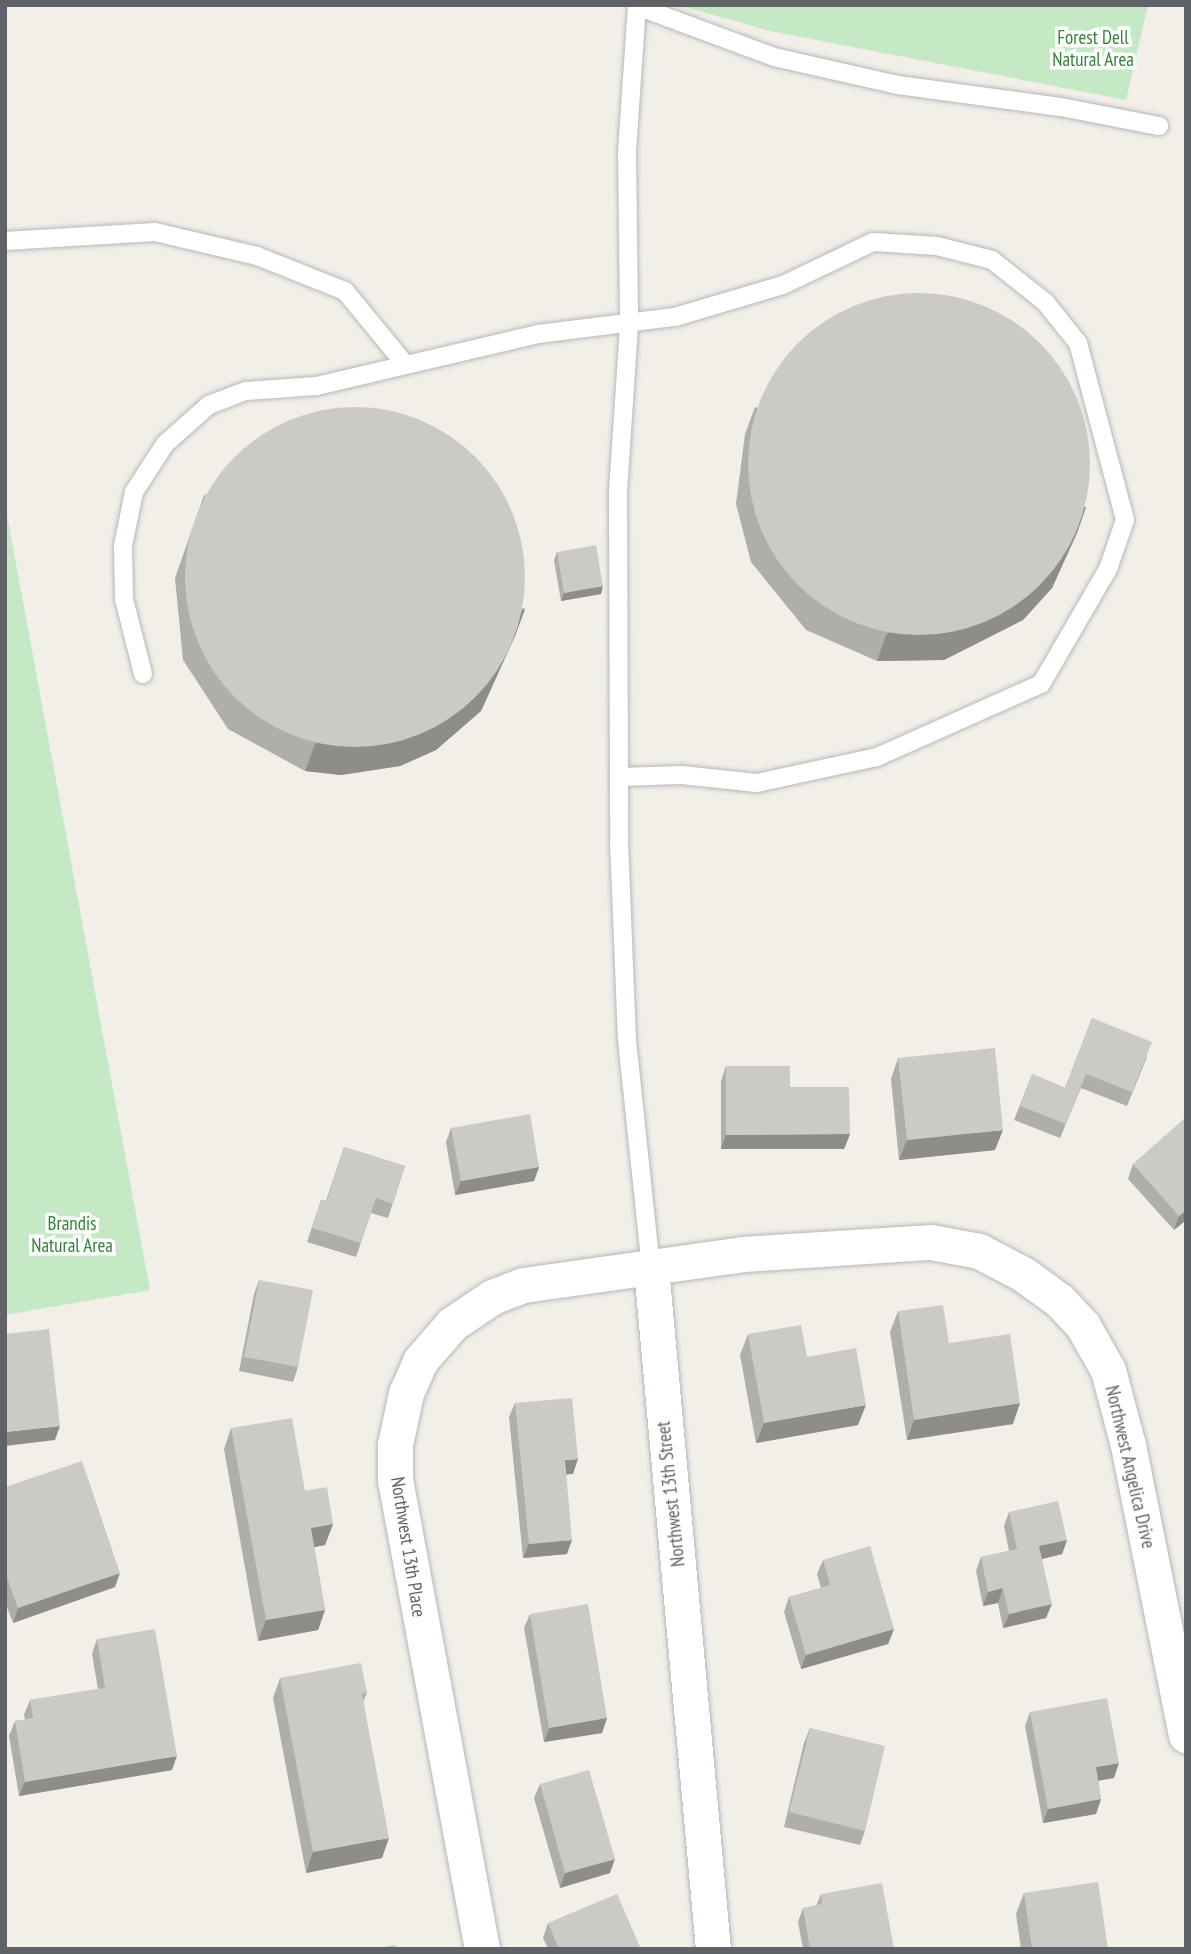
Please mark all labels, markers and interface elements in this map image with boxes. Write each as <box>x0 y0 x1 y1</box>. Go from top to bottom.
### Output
park label: Forest Dell Natural Area <box>1052 27 1134 71</box>
park label: Brandis Natural Area <box>31 1213 113 1257</box>
street label: Northwest Angelica Drive <box>1100 1383 1160 1551</box>
street label: Northwest 13th Street <box>652 1420 690 1568</box>
street label: Northwest 13th Place <box>386 1475 430 1619</box>

